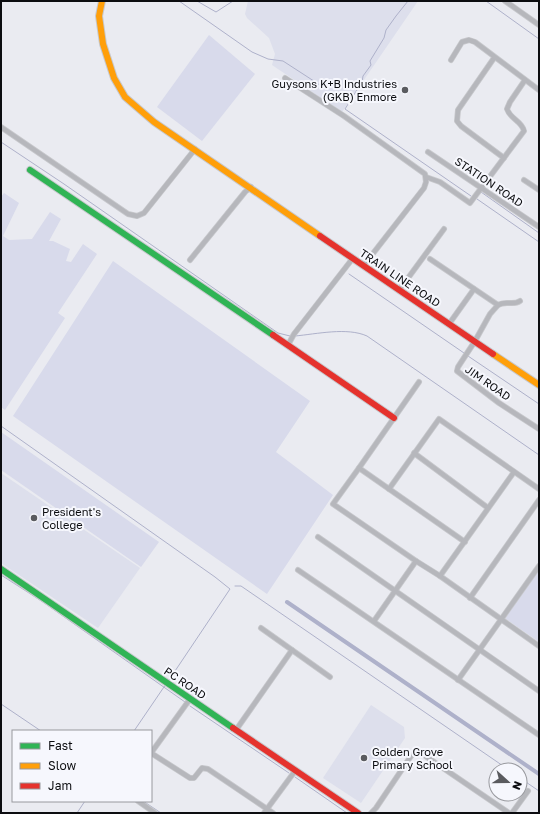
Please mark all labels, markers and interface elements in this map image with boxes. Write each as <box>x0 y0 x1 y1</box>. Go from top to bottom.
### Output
place label: Guysons K+B Industries (GKB) Enmore <box>272 77 397 103</box>
marker: Guysons K+B Industries (GKB) Enmore <box>400 85 410 95</box>
street label: STATION ROAD <box>453 154 526 209</box>
street label: TRAIN LINE ROAD <box>358 246 443 309</box>
street label: JIM ROAD <box>463 362 514 403</box>
place label: President's College <box>42 505 101 531</box>
marker: President's College <box>29 513 39 523</box>
street label: PC ROAD <box>162 664 209 702</box>
legend <box>12 730 152 802</box>
text: Fast <box>48 738 73 753</box>
place label: Golden Grove Primary School <box>372 745 453 771</box>
marker: Golden Grove Primary School <box>359 753 369 763</box>
text: Slow <box>48 758 76 773</box>
north arrow <box>488 762 528 802</box>
text: Jam <box>48 778 72 793</box>
text: N <box>510 780 525 792</box>

